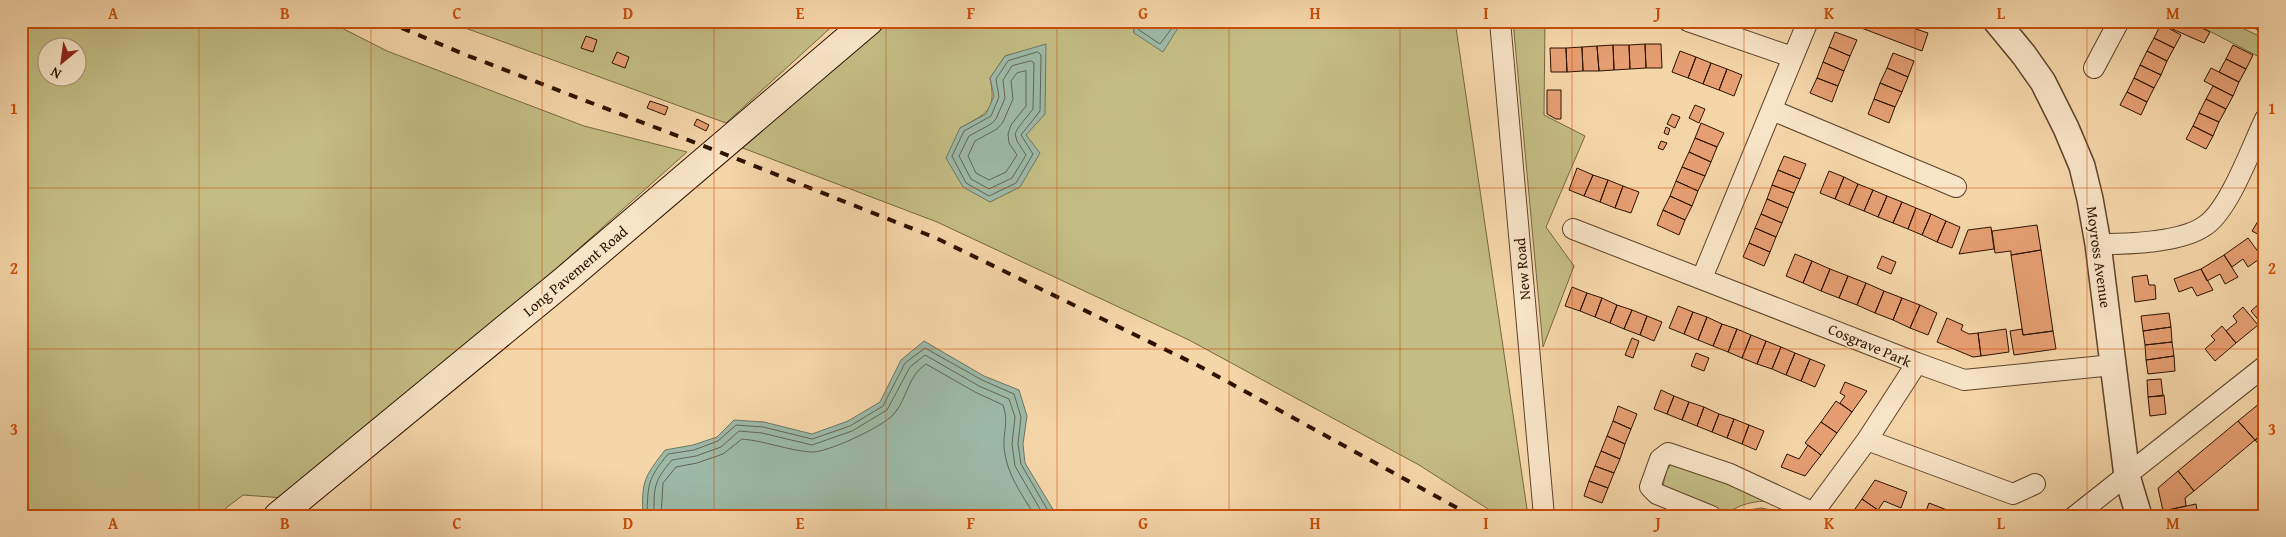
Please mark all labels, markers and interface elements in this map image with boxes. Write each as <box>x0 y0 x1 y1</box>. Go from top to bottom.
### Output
text: A <box>108 1 119 25</box>
text: B <box>280 1 290 25</box>
text: C <box>452 1 462 25</box>
text: D <box>623 1 633 25</box>
text: E <box>796 1 805 25</box>
text: F <box>967 1 975 25</box>
text: G <box>1138 1 1148 25</box>
text: H <box>1309 1 1321 25</box>
text: I <box>1483 1 1489 25</box>
text: J <box>1652 1 1661 25</box>
text: K <box>1824 1 1835 25</box>
text: L <box>1997 1 2006 25</box>
text: M <box>2166 1 2180 25</box>
north arrow <box>38 38 88 88</box>
text: N <box>46 62 65 84</box>
text: 1 <box>10 96 18 120</box>
text: 1 <box>2268 96 2276 120</box>
street label: Moyross Avenue <box>2081 205 2117 309</box>
street label: Long Pavement Road <box>518 221 632 321</box>
street label: New Road <box>1509 237 1535 301</box>
text: 2 <box>10 256 18 280</box>
text: 2 <box>2268 256 2276 280</box>
street label: Cosgrave Park <box>1825 318 1915 372</box>
text: 3 <box>10 417 18 441</box>
text: 3 <box>2268 417 2276 441</box>
text: A <box>108 511 119 535</box>
text: B <box>280 511 290 535</box>
text: C <box>452 511 462 535</box>
text: D <box>623 511 633 535</box>
text: E <box>796 511 805 535</box>
text: F <box>967 511 975 535</box>
text: G <box>1138 511 1148 535</box>
text: H <box>1309 511 1321 535</box>
text: I <box>1483 511 1489 535</box>
text: J <box>1652 511 1661 535</box>
text: K <box>1824 511 1835 535</box>
text: L <box>1997 511 2006 535</box>
text: M <box>2166 511 2180 535</box>

